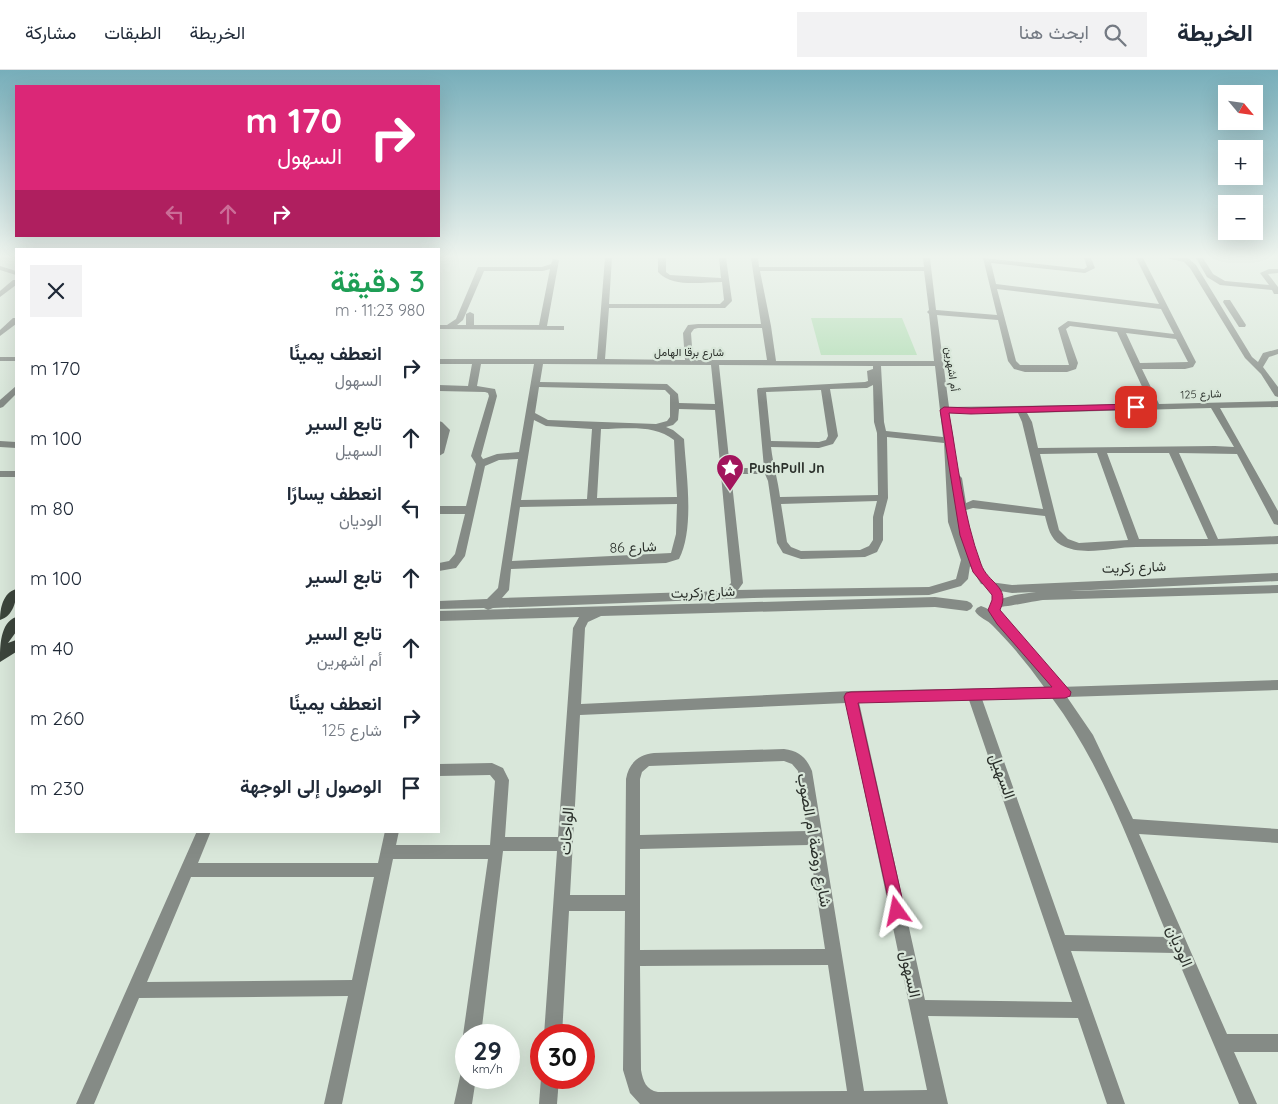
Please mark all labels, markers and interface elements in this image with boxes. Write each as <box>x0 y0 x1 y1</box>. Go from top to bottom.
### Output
search box <box>797 12 1147 57</box>
text: الخريطة <box>1177 17 1253 47</box>
text: ابحث هنا <box>1019 20 1089 44</box>
text: مشاركة <box>25 21 76 44</box>
text: الطبقات <box>104 21 161 44</box>
text: الخريطة <box>189 21 245 44</box>
icon: search <box>1101 21 1129 49</box>
north arrow <box>1218 85 1262 130</box>
map controls <box>1218 85 1263 240</box>
text: 170 m <box>246 98 342 142</box>
icon: right <box>360 105 425 170</box>
button: + <box>1218 140 1263 185</box>
text: السهول <box>277 142 342 170</box>
button: − <box>1218 195 1263 240</box>
icon: left <box>161 200 189 228</box>
icon: ahead <box>214 200 242 228</box>
icon: right <box>267 200 295 228</box>
text: 3 دقيقة <box>330 262 425 300</box>
button: close <box>30 265 82 317</box>
text: 980 m · 11:23 <box>335 300 425 320</box>
text: انعطف يمينًا <box>289 341 382 365</box>
street label: شارع برقا الهامل <box>654 345 724 360</box>
street label: أم اشهرين <box>941 346 962 393</box>
icon: right <box>397 354 425 382</box>
text: 170 m <box>30 356 81 380</box>
text: السهول <box>335 370 382 390</box>
pin <box>1115 386 1157 428</box>
street label: شارع 125 <box>1180 386 1222 403</box>
icon: arrive <box>1122 393 1150 421</box>
text: تابع السير <box>306 411 382 435</box>
icon: ahead <box>397 424 425 452</box>
text: 100 m <box>30 426 82 450</box>
text: السهيل <box>335 440 382 460</box>
place icon: PushPull Jn <box>715 453 745 492</box>
place label: PushPull Jn <box>749 459 825 477</box>
text: انعطف يسارًا <box>287 481 382 505</box>
icon: left <box>397 494 425 522</box>
text: 80 m <box>30 496 74 520</box>
text: الوديان <box>339 510 382 530</box>
street label: شارع 86 <box>609 537 657 559</box>
street label: شارع زكريت <box>1101 557 1167 579</box>
text: تابع السير <box>306 564 382 588</box>
icon: ahead <box>397 564 425 592</box>
text: 100 m <box>30 566 82 590</box>
street label: شارع زكريت <box>670 582 736 604</box>
text: تابع السير <box>306 621 382 645</box>
icon: ahead <box>397 634 425 662</box>
text: 40 m <box>30 636 74 660</box>
text: أم اشهرين <box>317 650 382 670</box>
text: انعطف يمينًا <box>289 691 382 715</box>
icon: right <box>397 704 425 732</box>
text: 260 m <box>30 706 85 730</box>
text: شارع 125 <box>322 720 382 740</box>
street label: السهيل <box>985 751 1020 802</box>
street label: شارع روضة ام الصوب <box>791 771 837 909</box>
text: الوصول إلى الوجهة <box>240 774 382 798</box>
icon: arrive <box>397 774 425 802</box>
text: 230 m <box>30 776 84 800</box>
street label: الواحات <box>554 806 579 856</box>
position arrow <box>870 884 922 936</box>
street label: الوديان <box>1161 922 1198 970</box>
street label: السهول <box>895 949 926 999</box>
speed limit sign: 30 <box>530 1024 595 1089</box>
text: 29 <box>473 1035 502 1066</box>
text: km/h <box>472 1061 503 1076</box>

